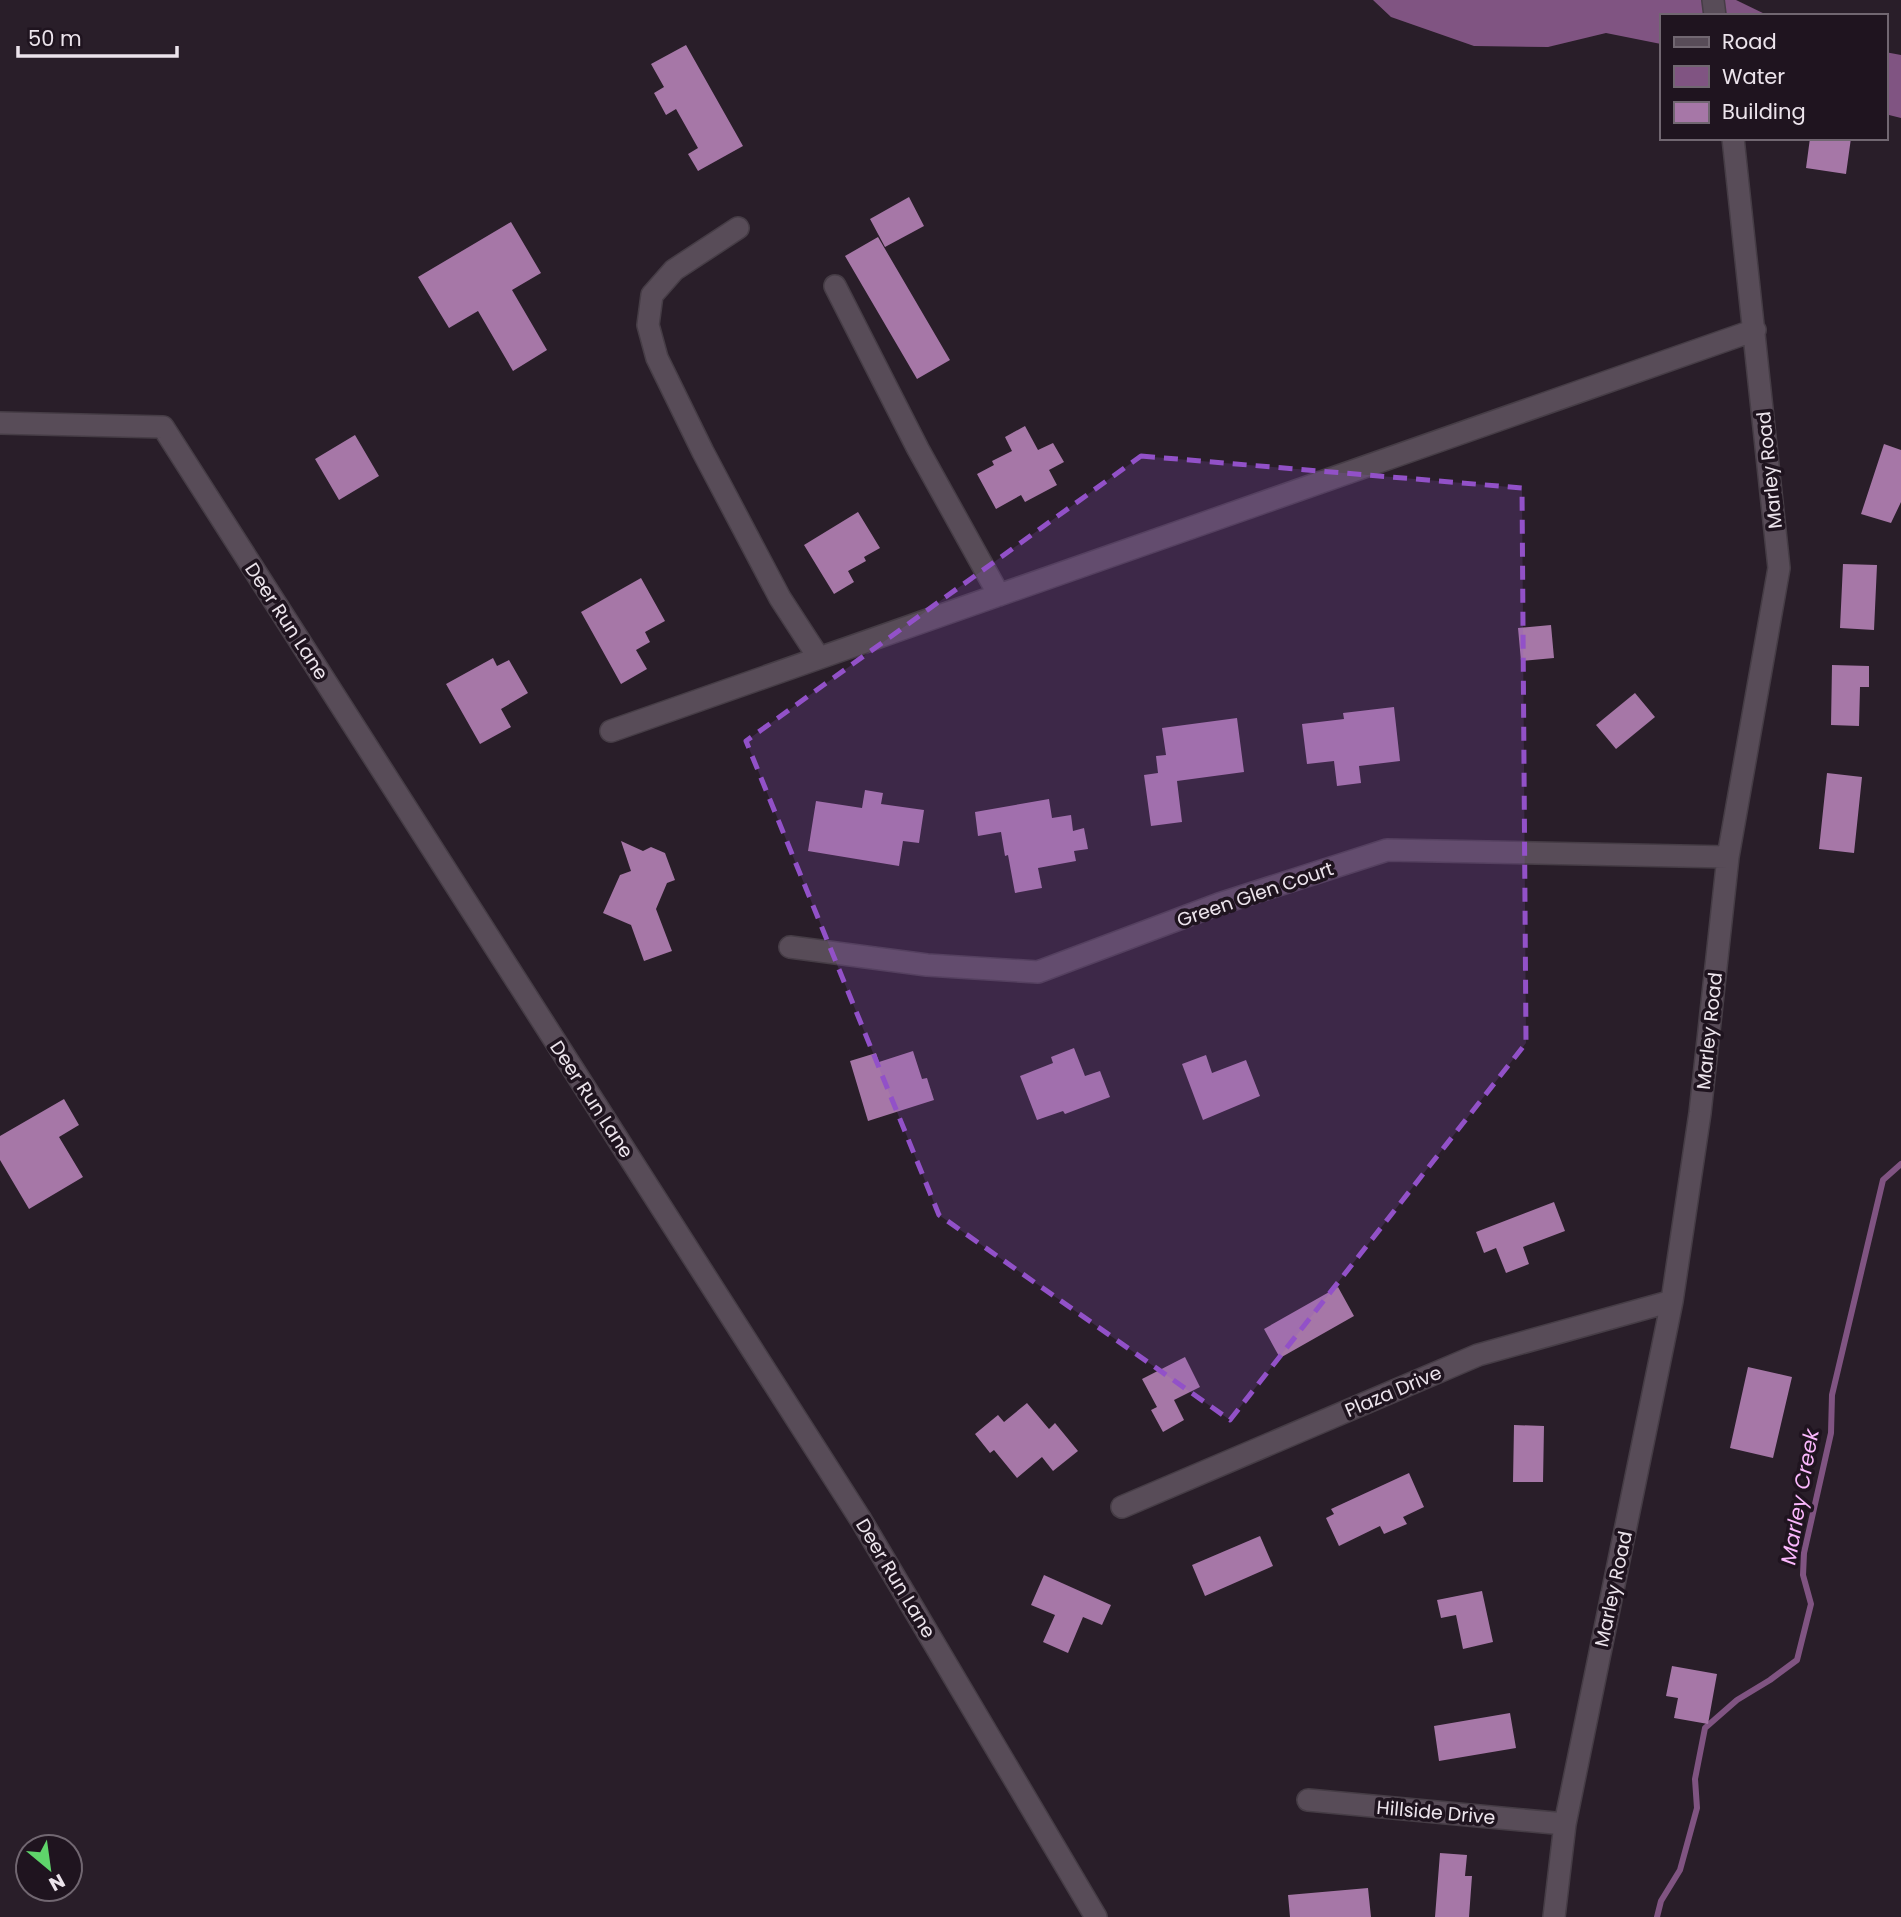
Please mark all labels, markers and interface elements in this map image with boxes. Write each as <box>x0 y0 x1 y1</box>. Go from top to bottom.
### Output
scale bar <box>18 14 177 58</box>
legend <box>1660 14 1887 140</box>
text: 50 m <box>28 24 82 53</box>
text: Road <box>1722 27 1777 56</box>
text: Water <box>1722 62 1785 91</box>
text: Building <box>1722 97 1806 126</box>
street label: Marley Road <box>1750 410 1789 530</box>
street label: Deer Run Lane <box>238 557 335 685</box>
street label: Green Glen Court <box>1173 855 1337 934</box>
street label: Marley Road <box>1690 971 1729 1091</box>
street label: Deer Run Lane <box>543 1035 640 1163</box>
street label: Plaza Drive <box>1341 1359 1446 1424</box>
water label: Marley Creek <box>1773 1426 1826 1567</box>
street label: Deer Run Lane <box>849 1513 942 1643</box>
street label: Marley Road <box>1588 1529 1639 1650</box>
street label: Hillside Drive <box>1375 1794 1496 1831</box>
north arrow <box>14 1833 84 1903</box>
text: N <box>44 1867 70 1898</box>

